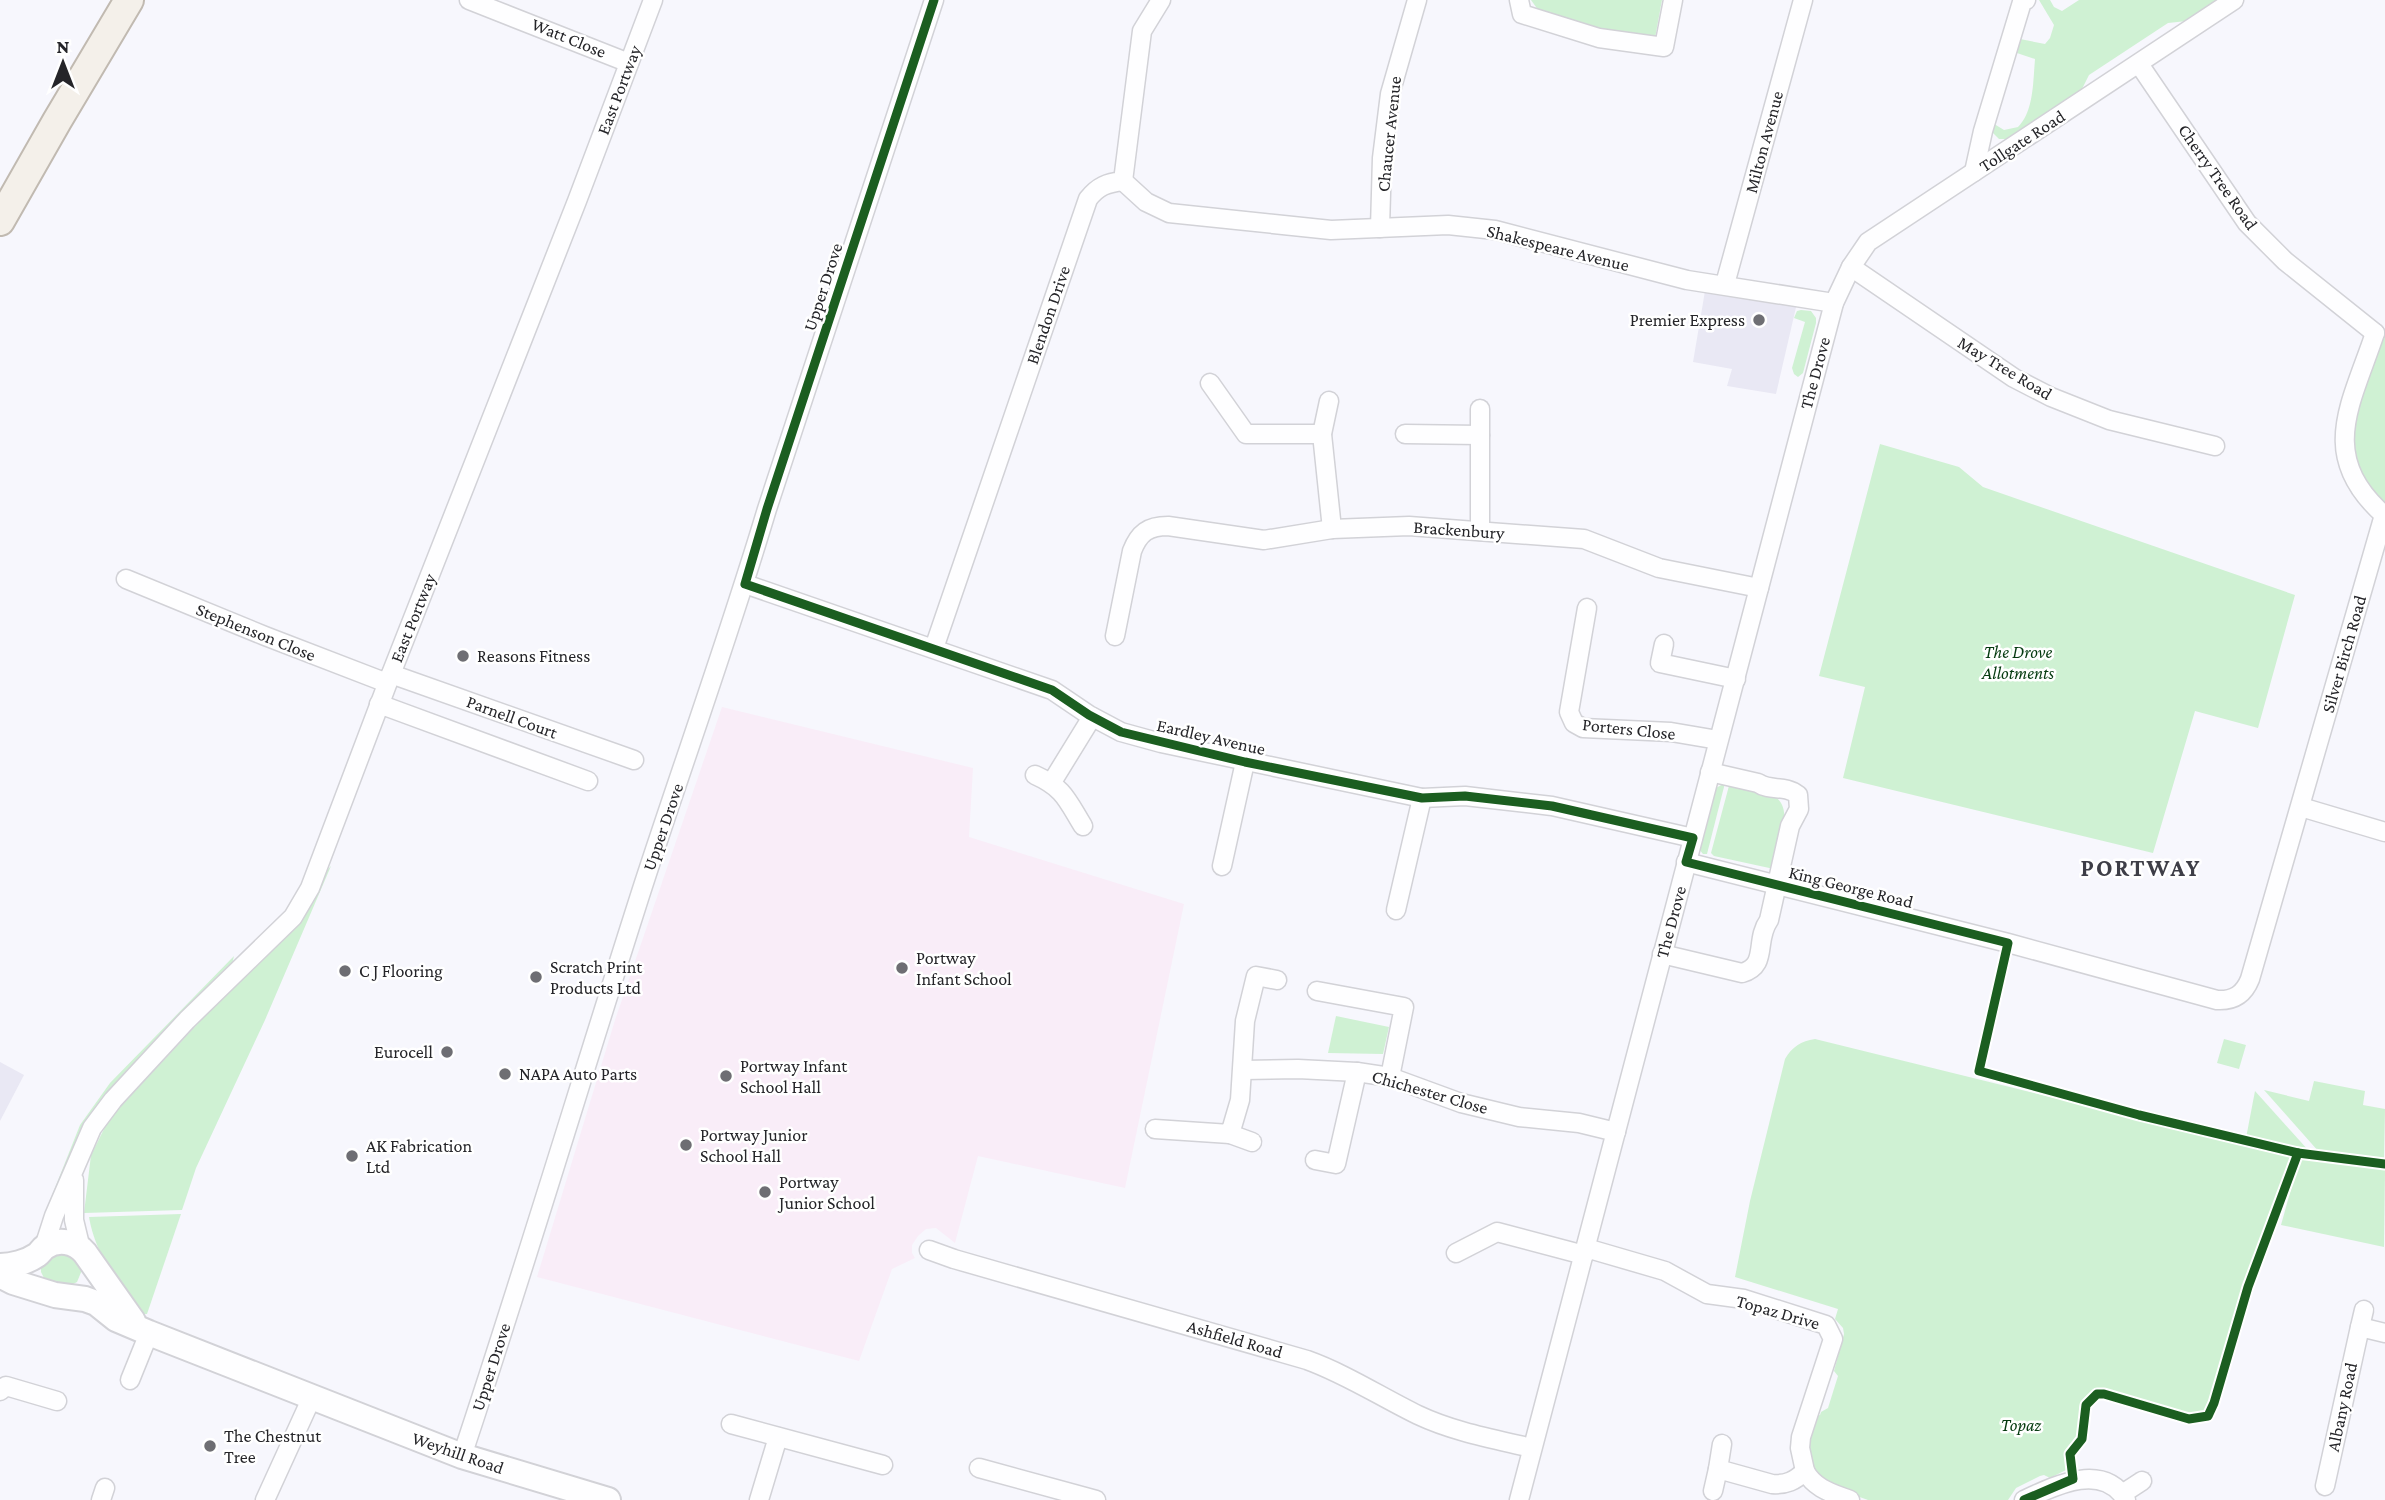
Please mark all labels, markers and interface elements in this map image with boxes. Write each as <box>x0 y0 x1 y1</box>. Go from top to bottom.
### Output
street label: Watt Close <box>529 14 609 62</box>
north arrow <box>28 28 98 98</box>
text: N <box>57 36 70 57</box>
street label: East Portway <box>593 42 645 137</box>
street label: Chaucer Avenue <box>1373 75 1405 193</box>
street label: Milton Avenue <box>1741 89 1787 195</box>
street label: Tollgate Road <box>1975 106 2069 176</box>
street label: Cherry Tree Road <box>2174 120 2262 234</box>
street label: Shakespeare Avenue <box>1485 221 1631 275</box>
street label: Upper Drove <box>799 240 847 333</box>
street label: Blendon Drive <box>1022 263 1074 367</box>
place label: Premier Express <box>1630 310 1745 330</box>
marker: Premier Express <box>1751 312 1767 328</box>
street label: May Tree Road <box>1954 332 2056 404</box>
street label: The Drove <box>1796 335 1834 411</box>
street label: Brackenbury <box>1413 517 1506 543</box>
street label: East Portway <box>386 570 440 665</box>
street label: Silver Birch Road <box>2318 593 2370 715</box>
street label: Stephenson Close <box>193 599 319 665</box>
park label: The Drove Allotments <box>1981 642 2054 683</box>
place label: Reasons Fitness <box>477 646 590 666</box>
marker: Reasons Fitness <box>455 648 471 664</box>
street label: Parnell Court <box>464 691 561 743</box>
street label: Porters Close <box>1581 714 1677 744</box>
street label: Eardley Avenue <box>1155 715 1267 759</box>
street label: Upper Drove <box>639 781 687 873</box>
district label: PORTWAY <box>2081 854 2201 881</box>
street label: King George Road <box>1787 862 1916 912</box>
street label: The Drove <box>1652 884 1690 960</box>
place label: Portway Infant School <box>916 948 1012 989</box>
place label: Scratch Print Products Ltd <box>550 957 643 998</box>
marker: Portway Infant School <box>894 960 910 976</box>
place label: C J Flooring <box>359 961 443 981</box>
marker: C J Flooring <box>337 963 353 979</box>
marker: Scratch Print Products Ltd <box>528 969 544 985</box>
place label: Eurocell <box>374 1042 433 1062</box>
marker: Eurocell <box>439 1044 455 1060</box>
place label: Portway Infant School Hall <box>740 1056 848 1097</box>
place label: NAPA Auto Parts <box>519 1064 637 1084</box>
marker: NAPA Auto Parts <box>497 1066 513 1082</box>
street label: Chichester Close <box>1370 1066 1490 1118</box>
marker: Portway Infant School Hall <box>718 1068 734 1084</box>
place label: Portway Junior School Hall <box>700 1125 808 1166</box>
place label: AK Fabrication Ltd <box>366 1136 473 1177</box>
marker: Portway Junior School Hall <box>678 1137 694 1153</box>
marker: AK Fabrication Ltd <box>344 1148 360 1164</box>
place label: Portway Junior School <box>777 1172 875 1213</box>
marker: Portway Junior School <box>757 1184 773 1200</box>
street label: Topaz Drive <box>1734 1291 1822 1333</box>
street label: Ashfield Road <box>1185 1316 1286 1362</box>
street label: Upper Drove <box>467 1320 515 1413</box>
street label: Albany Road <box>2323 1360 2361 1453</box>
park label: Topaz <box>2001 1415 2041 1435</box>
place label: The Chestnut Tree <box>224 1426 322 1467</box>
street label: Weyhill Road <box>410 1428 507 1478</box>
marker: The Chestnut Tree <box>202 1438 218 1454</box>

